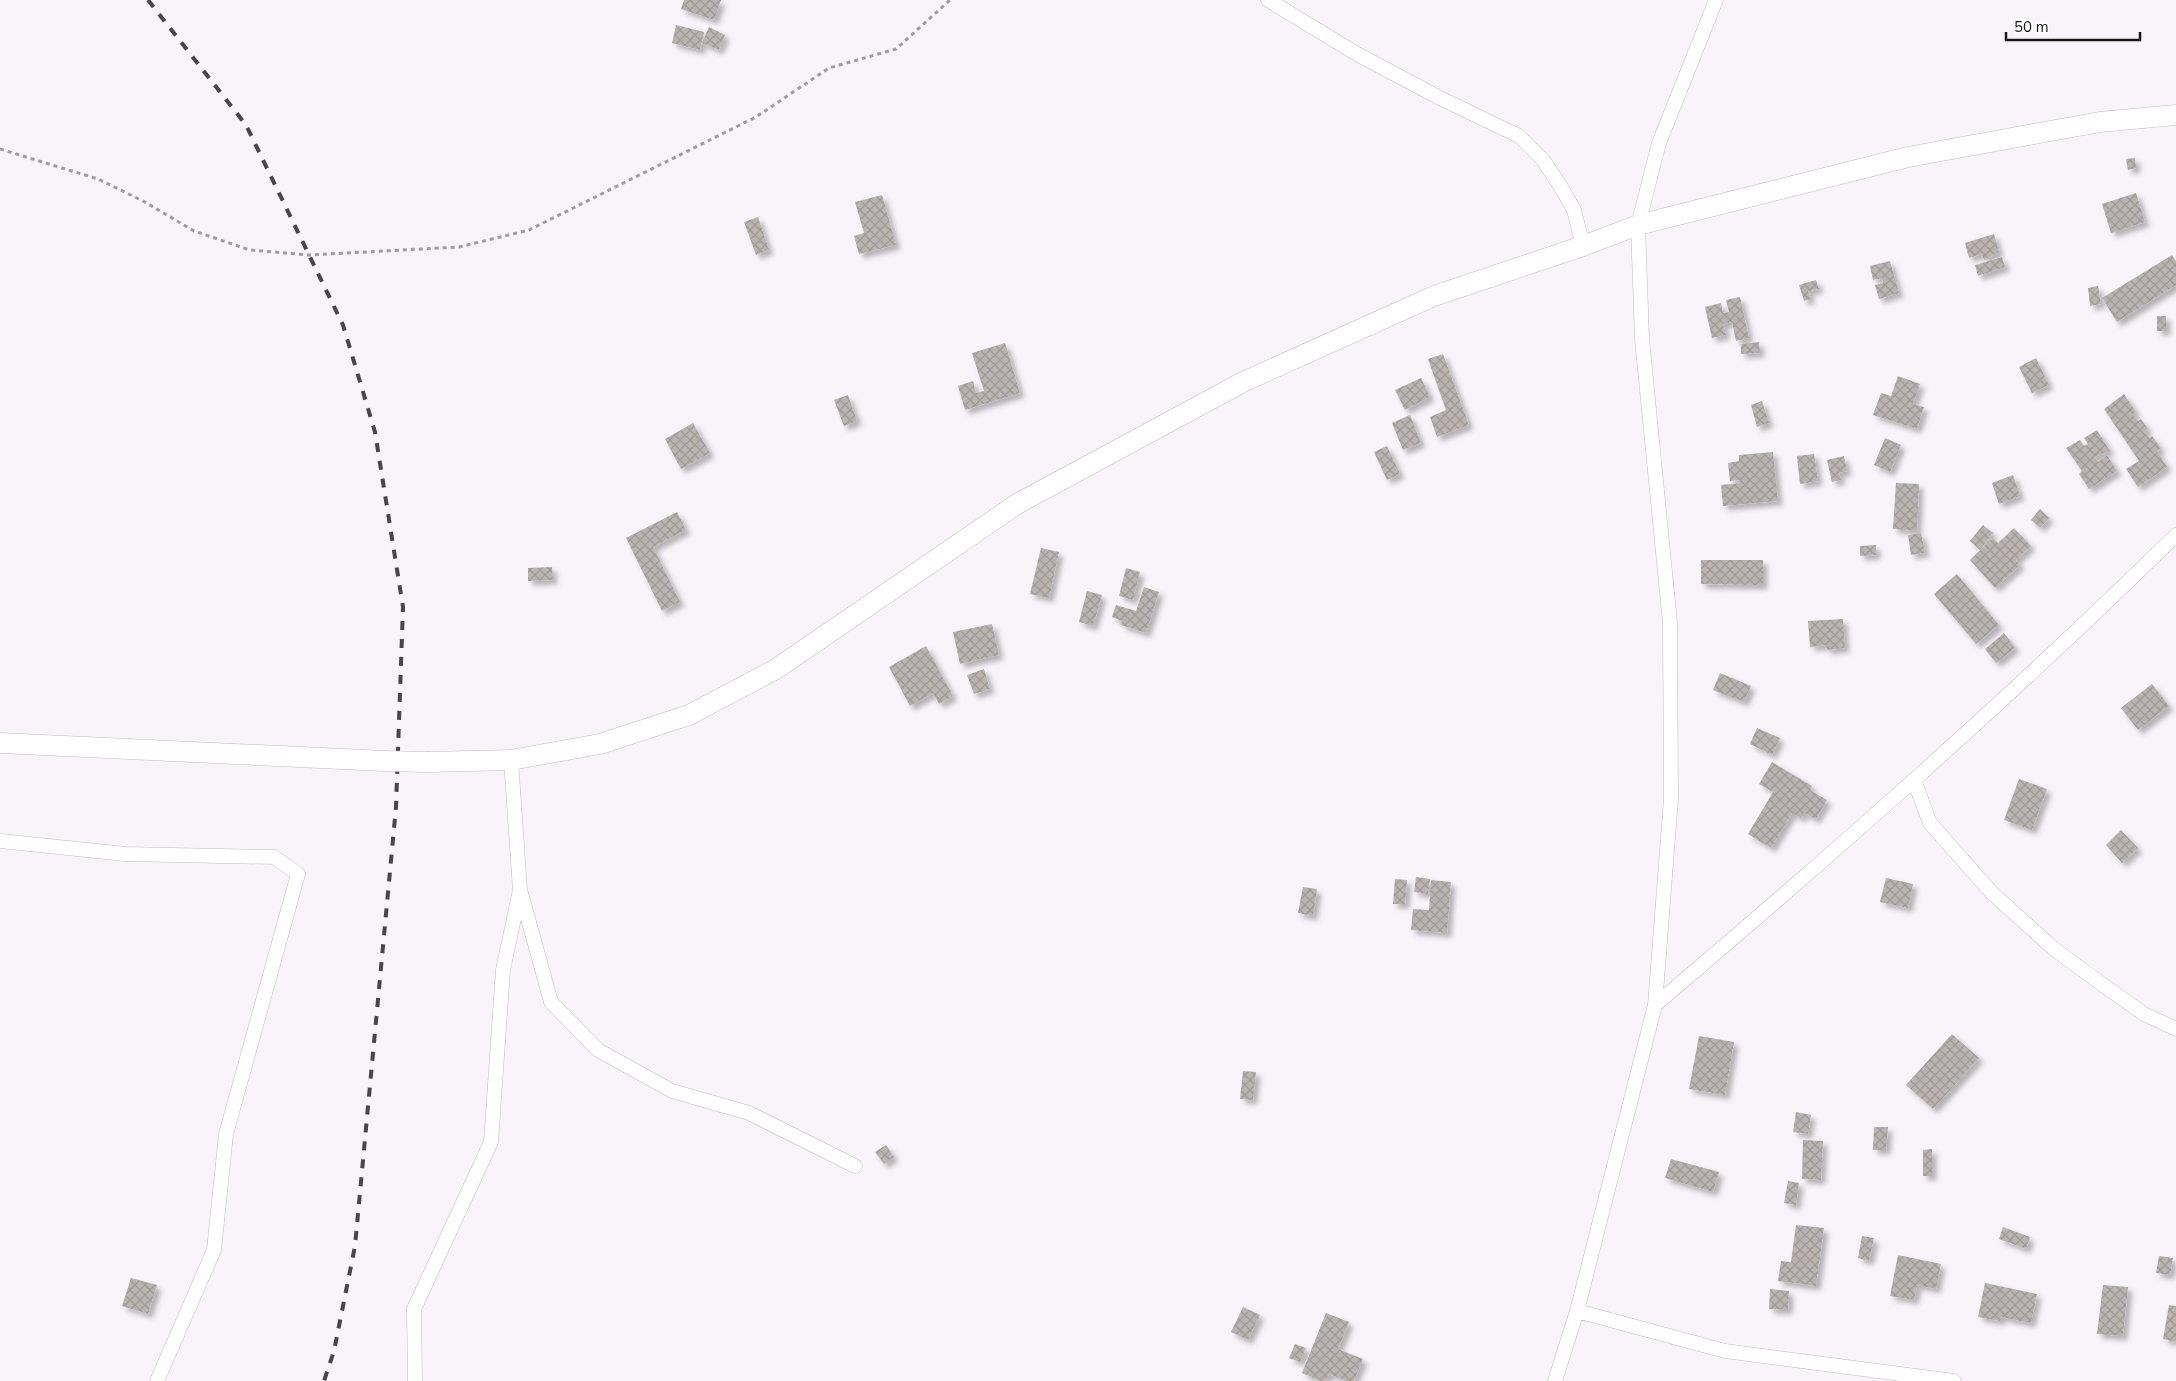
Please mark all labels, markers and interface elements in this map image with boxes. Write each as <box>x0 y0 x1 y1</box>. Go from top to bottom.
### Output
scale bar <box>2006 10 2140 42</box>
text: 50 m <box>2014 17 2049 37</box>

